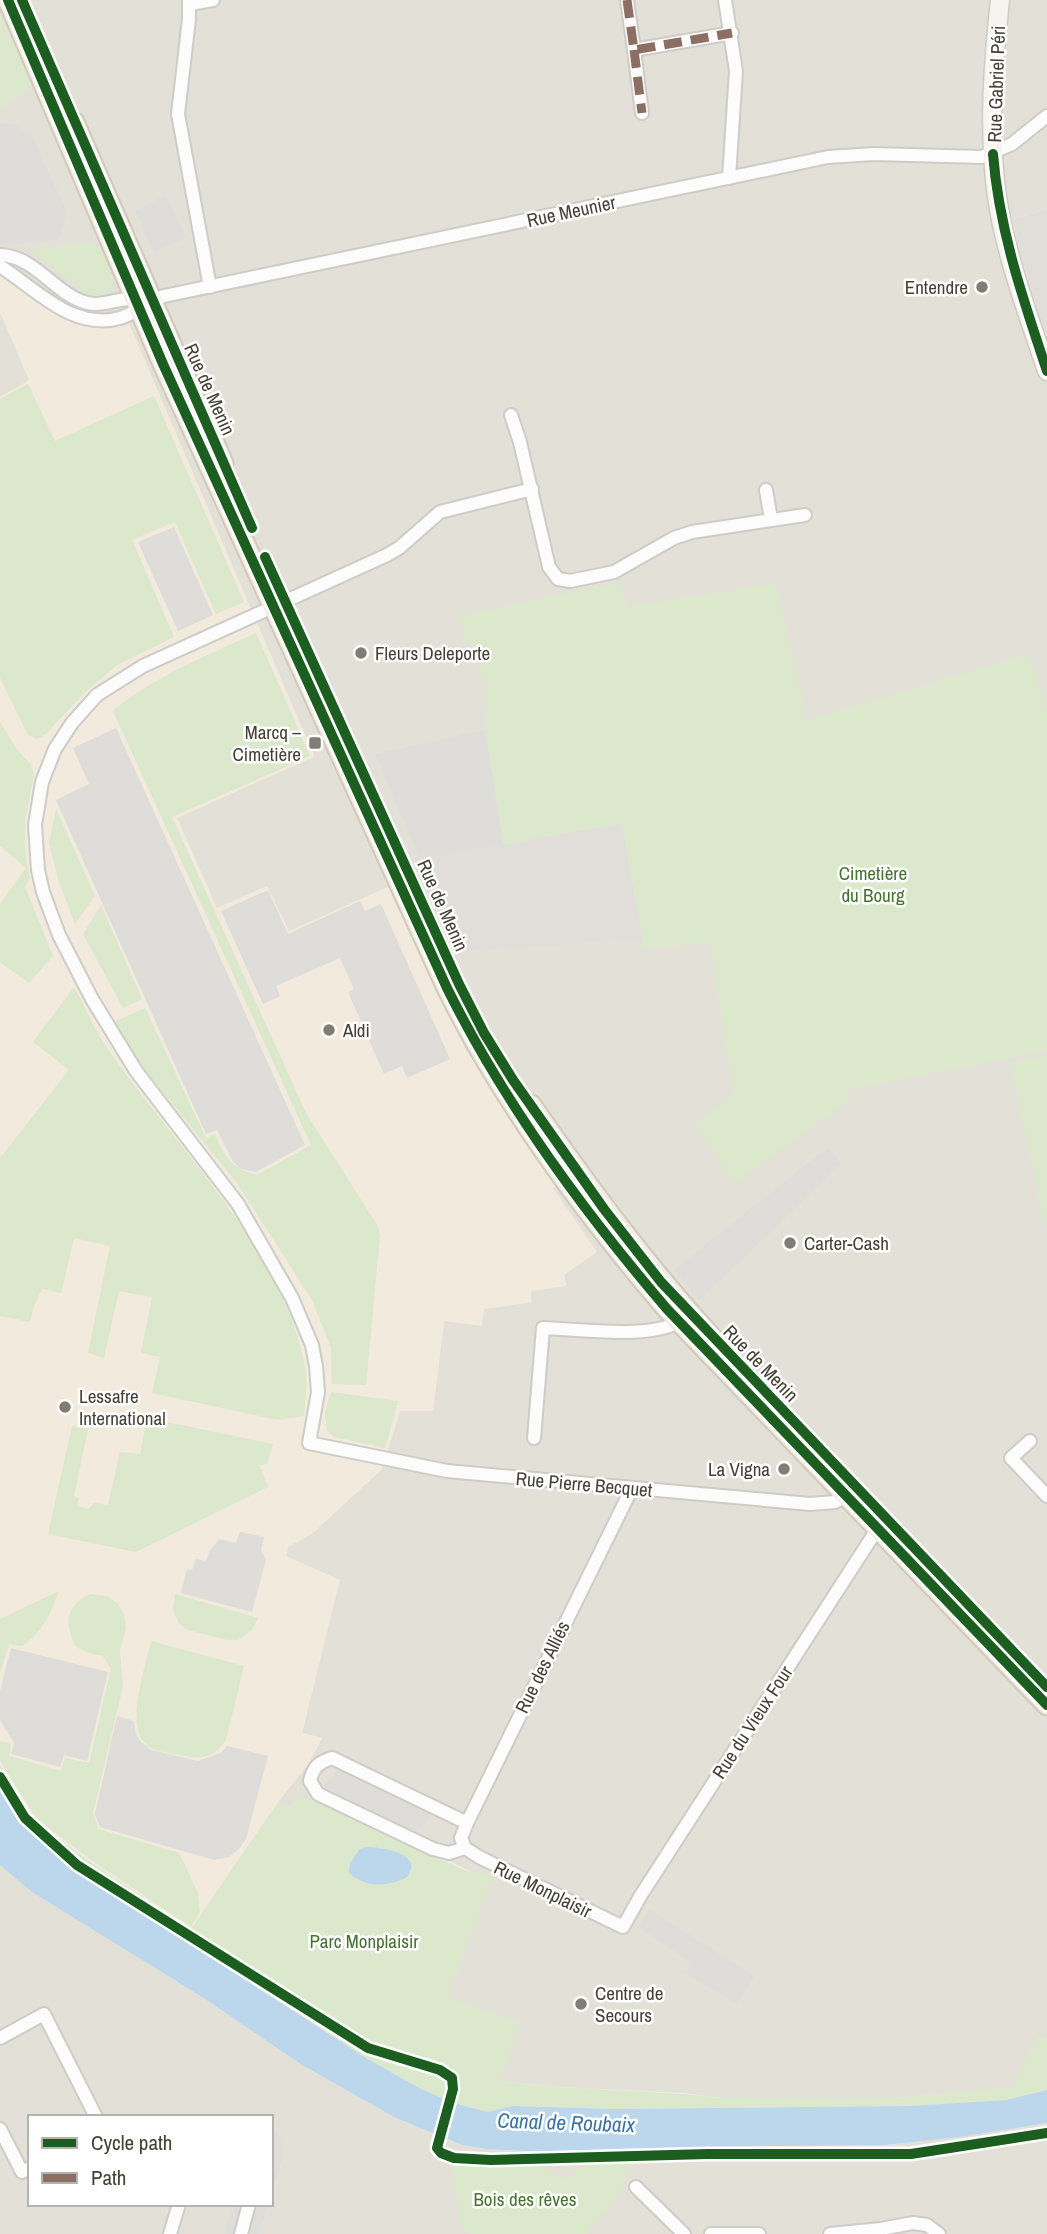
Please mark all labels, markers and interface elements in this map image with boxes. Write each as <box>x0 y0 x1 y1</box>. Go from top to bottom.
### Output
street label: Rue Gabriel Péri <box>981 25 1011 143</box>
street label: Rue Meunier <box>524 189 619 233</box>
place label: Entendre <box>905 274 968 300</box>
marker: Entendre <box>974 279 990 295</box>
street label: Rue de Menin <box>178 339 242 439</box>
place label: Fleurs Deleporte <box>375 640 490 666</box>
marker: Fleurs Deleporte <box>353 645 369 661</box>
place label: Marcq – Cimetière <box>233 719 301 767</box>
marker: Marcq – Cimetière <box>307 735 323 751</box>
street label: Rue de Menin <box>411 855 475 955</box>
park label: Cimetière du Bourg <box>839 860 907 908</box>
place label: Aldi <box>342 1017 370 1043</box>
marker: Aldi <box>321 1022 337 1038</box>
place label: Carter-Cash <box>804 1230 889 1256</box>
marker: Carter-Cash <box>782 1235 798 1251</box>
street label: Rue de Menin <box>718 1319 804 1407</box>
place label: Lessafre International <box>79 1383 166 1431</box>
marker: Lessafre International <box>57 1399 73 1415</box>
place label: La Vigna <box>708 1456 770 1482</box>
marker: La Vigna <box>776 1461 792 1477</box>
street label: Rue Pierre Becquet <box>515 1465 654 1503</box>
street label: Rue des Alliés <box>508 1616 576 1717</box>
street label: Rue du Vieux Four <box>706 1660 799 1783</box>
street label: Rue Monplaisir <box>490 1854 597 1924</box>
park label: Parc Monplaisir <box>309 1928 419 1954</box>
place label: Centre de Secours <box>595 1980 663 2028</box>
marker: Centre de Secours <box>573 1996 589 2012</box>
water label: Canal de Roubaix <box>497 2106 637 2139</box>
legend <box>28 2115 273 2206</box>
text: Cycle path <box>91 2128 172 2157</box>
text: Path <box>91 2163 126 2192</box>
park label: Bois des rêves <box>473 2186 577 2212</box>

